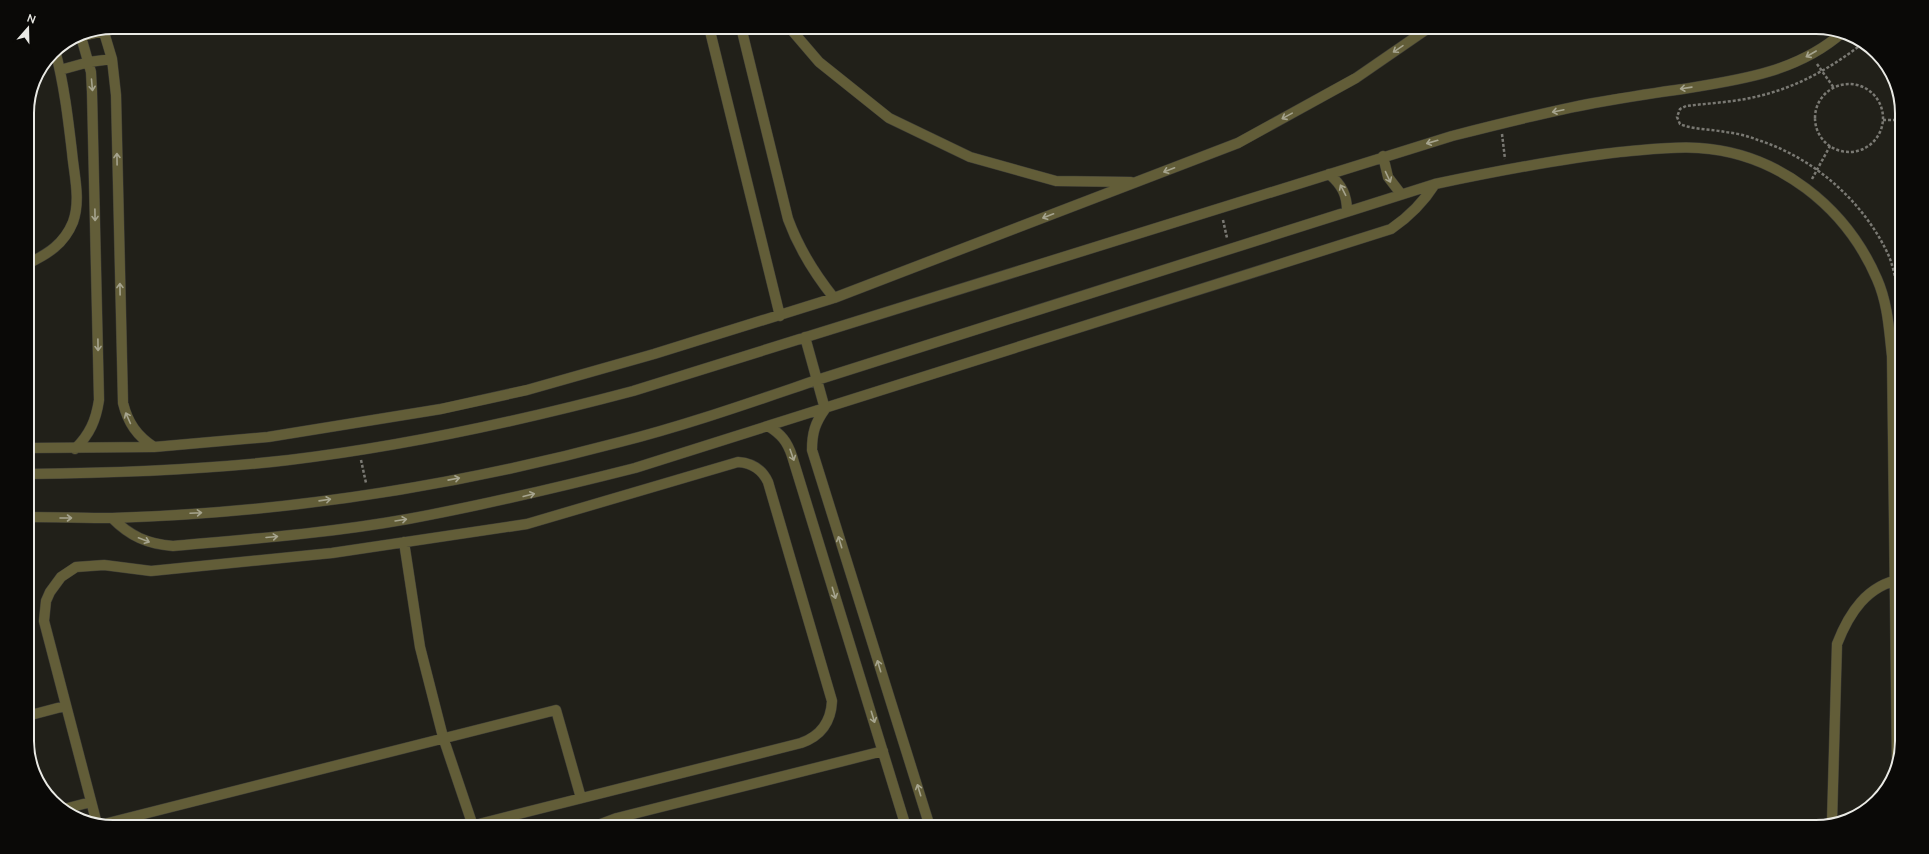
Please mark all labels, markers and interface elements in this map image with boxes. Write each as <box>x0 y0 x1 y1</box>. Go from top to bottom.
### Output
north arrow <box>8 8 48 48</box>
text: N <box>25 11 38 28</box>
one-way arrow <box>1393 45 1404 53</box>
one-way arrow <box>1805 51 1817 59</box>
one-way arrow <box>88 78 95 91</box>
one-way arrow <box>1680 84 1693 92</box>
one-way arrow <box>1552 107 1565 115</box>
one-way arrow <box>1281 113 1293 121</box>
one-way arrow <box>1426 139 1439 146</box>
one-way arrow <box>113 153 121 166</box>
one-way arrow <box>1163 166 1175 174</box>
one-way arrow <box>1385 171 1392 183</box>
one-way arrow <box>1338 185 1346 197</box>
one-way arrow <box>91 208 99 221</box>
one-way arrow <box>1042 213 1054 221</box>
one-way arrow <box>116 283 124 296</box>
one-way arrow <box>94 338 102 351</box>
one-way arrow <box>124 413 131 425</box>
one-way arrow <box>789 449 796 462</box>
one-way arrow <box>447 475 460 483</box>
one-way arrow <box>522 490 535 498</box>
one-way arrow <box>318 496 331 504</box>
one-way arrow <box>189 509 202 516</box>
one-way arrow <box>59 514 72 522</box>
one-way arrow <box>394 516 407 524</box>
one-way arrow <box>265 534 278 541</box>
one-way arrow <box>836 536 844 548</box>
one-way arrow <box>137 537 149 545</box>
one-way arrow <box>831 586 838 599</box>
one-way arrow <box>875 660 883 672</box>
one-way arrow <box>870 710 877 723</box>
one-way arrow <box>914 784 922 796</box>

